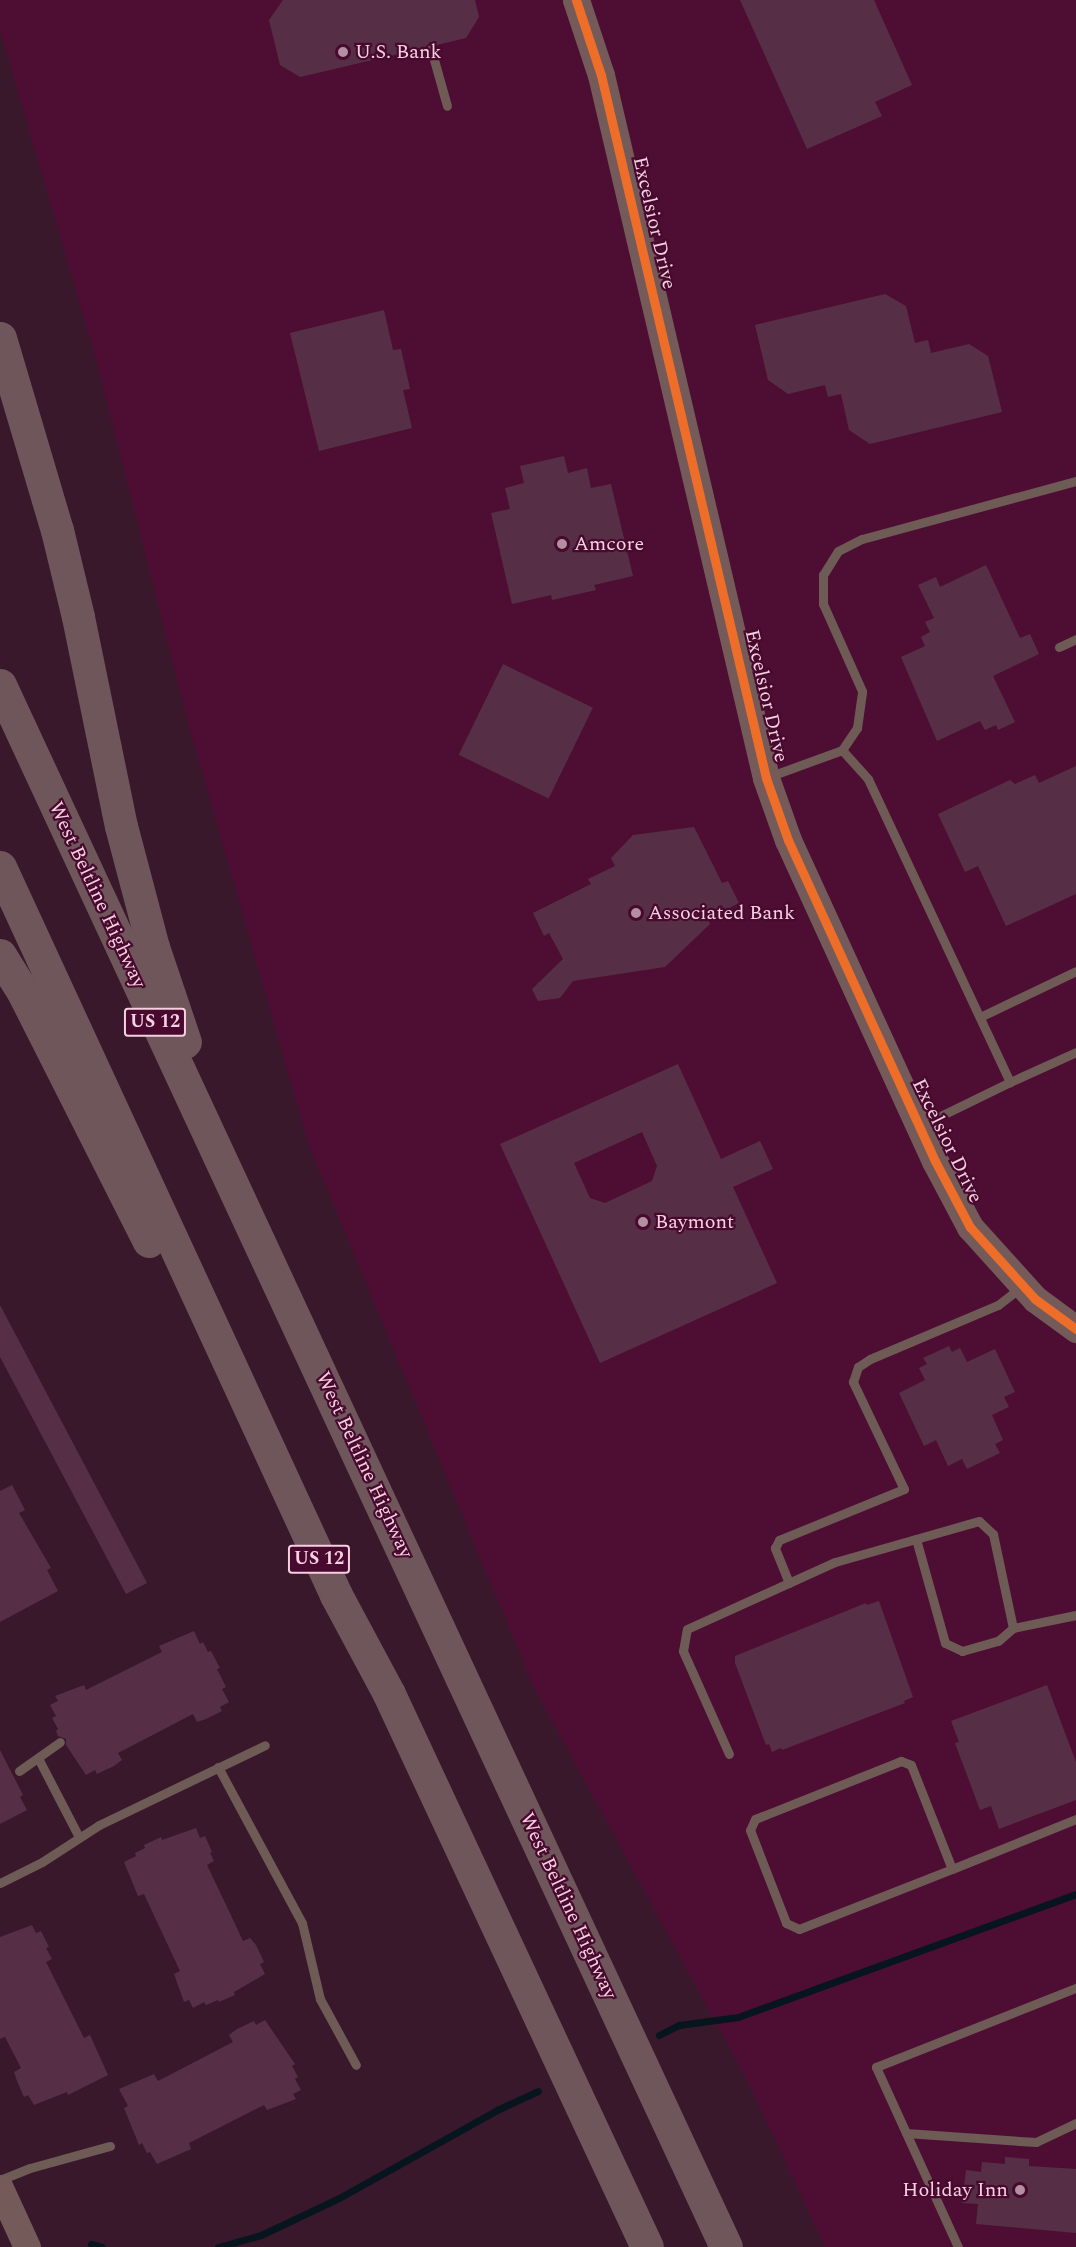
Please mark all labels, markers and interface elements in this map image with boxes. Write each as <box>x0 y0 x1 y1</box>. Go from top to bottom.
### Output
place label: U.S. Bank <box>355 40 442 64</box>
marker: U.S. Bank <box>336 45 350 59</box>
street label: Excelsior Drive <box>627 154 681 292</box>
place label: Amcore <box>574 532 644 556</box>
marker: Amcore <box>555 537 569 551</box>
street label: Excelsior Drive <box>739 627 793 765</box>
street label: West Beltline Highway <box>43 798 151 992</box>
place label: Associated Bank <box>648 901 795 925</box>
marker: Associated Bank <box>629 906 643 920</box>
road number: US 12 <box>124 1007 186 1037</box>
street label: Excelsior Drive <box>907 1075 987 1207</box>
place label: Baymont <box>655 1210 734 1234</box>
marker: Baymont <box>636 1215 650 1229</box>
street label: West Beltline Highway <box>310 1368 418 1562</box>
road number: US 12 <box>288 1544 350 1574</box>
street label: West Beltline Highway <box>514 1809 622 2003</box>
place label: Holiday Inn <box>902 2178 1008 2202</box>
marker: Holiday Inn <box>1013 2183 1027 2197</box>

